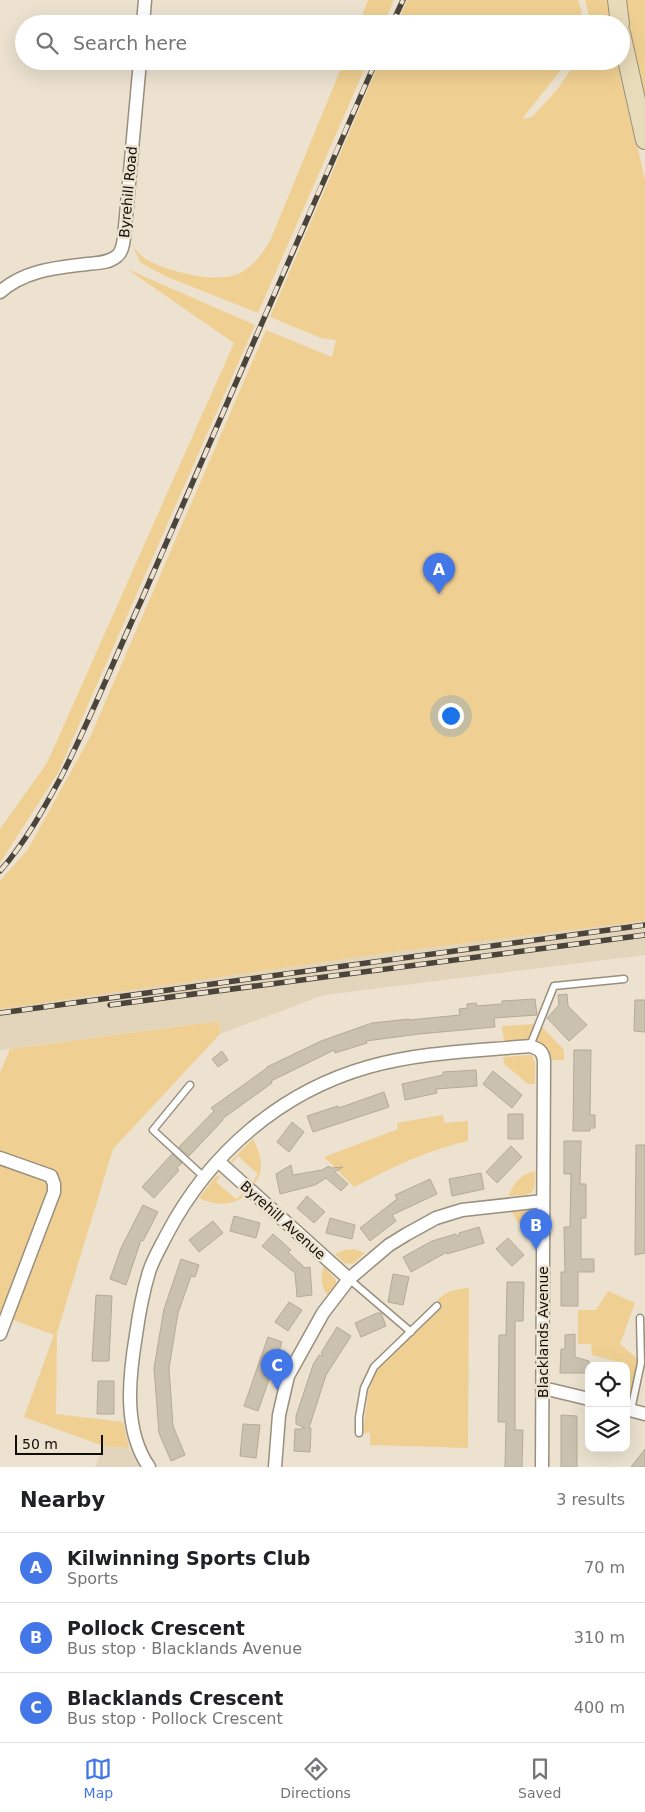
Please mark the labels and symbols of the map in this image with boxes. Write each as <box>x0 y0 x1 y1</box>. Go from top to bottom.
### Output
street label: Byrehill Road <box>116 145 140 239</box>
pin: A <box>423 553 455 594</box>
your location <box>438 703 464 729</box>
street label: Byrehill Avenue <box>237 1178 329 1262</box>
pin: B <box>520 1209 552 1250</box>
street label: Blacklands Avenue <box>535 1266 551 1398</box>
pin: C <box>261 1349 293 1390</box>
scale bar <box>15 1432 102 1455</box>

